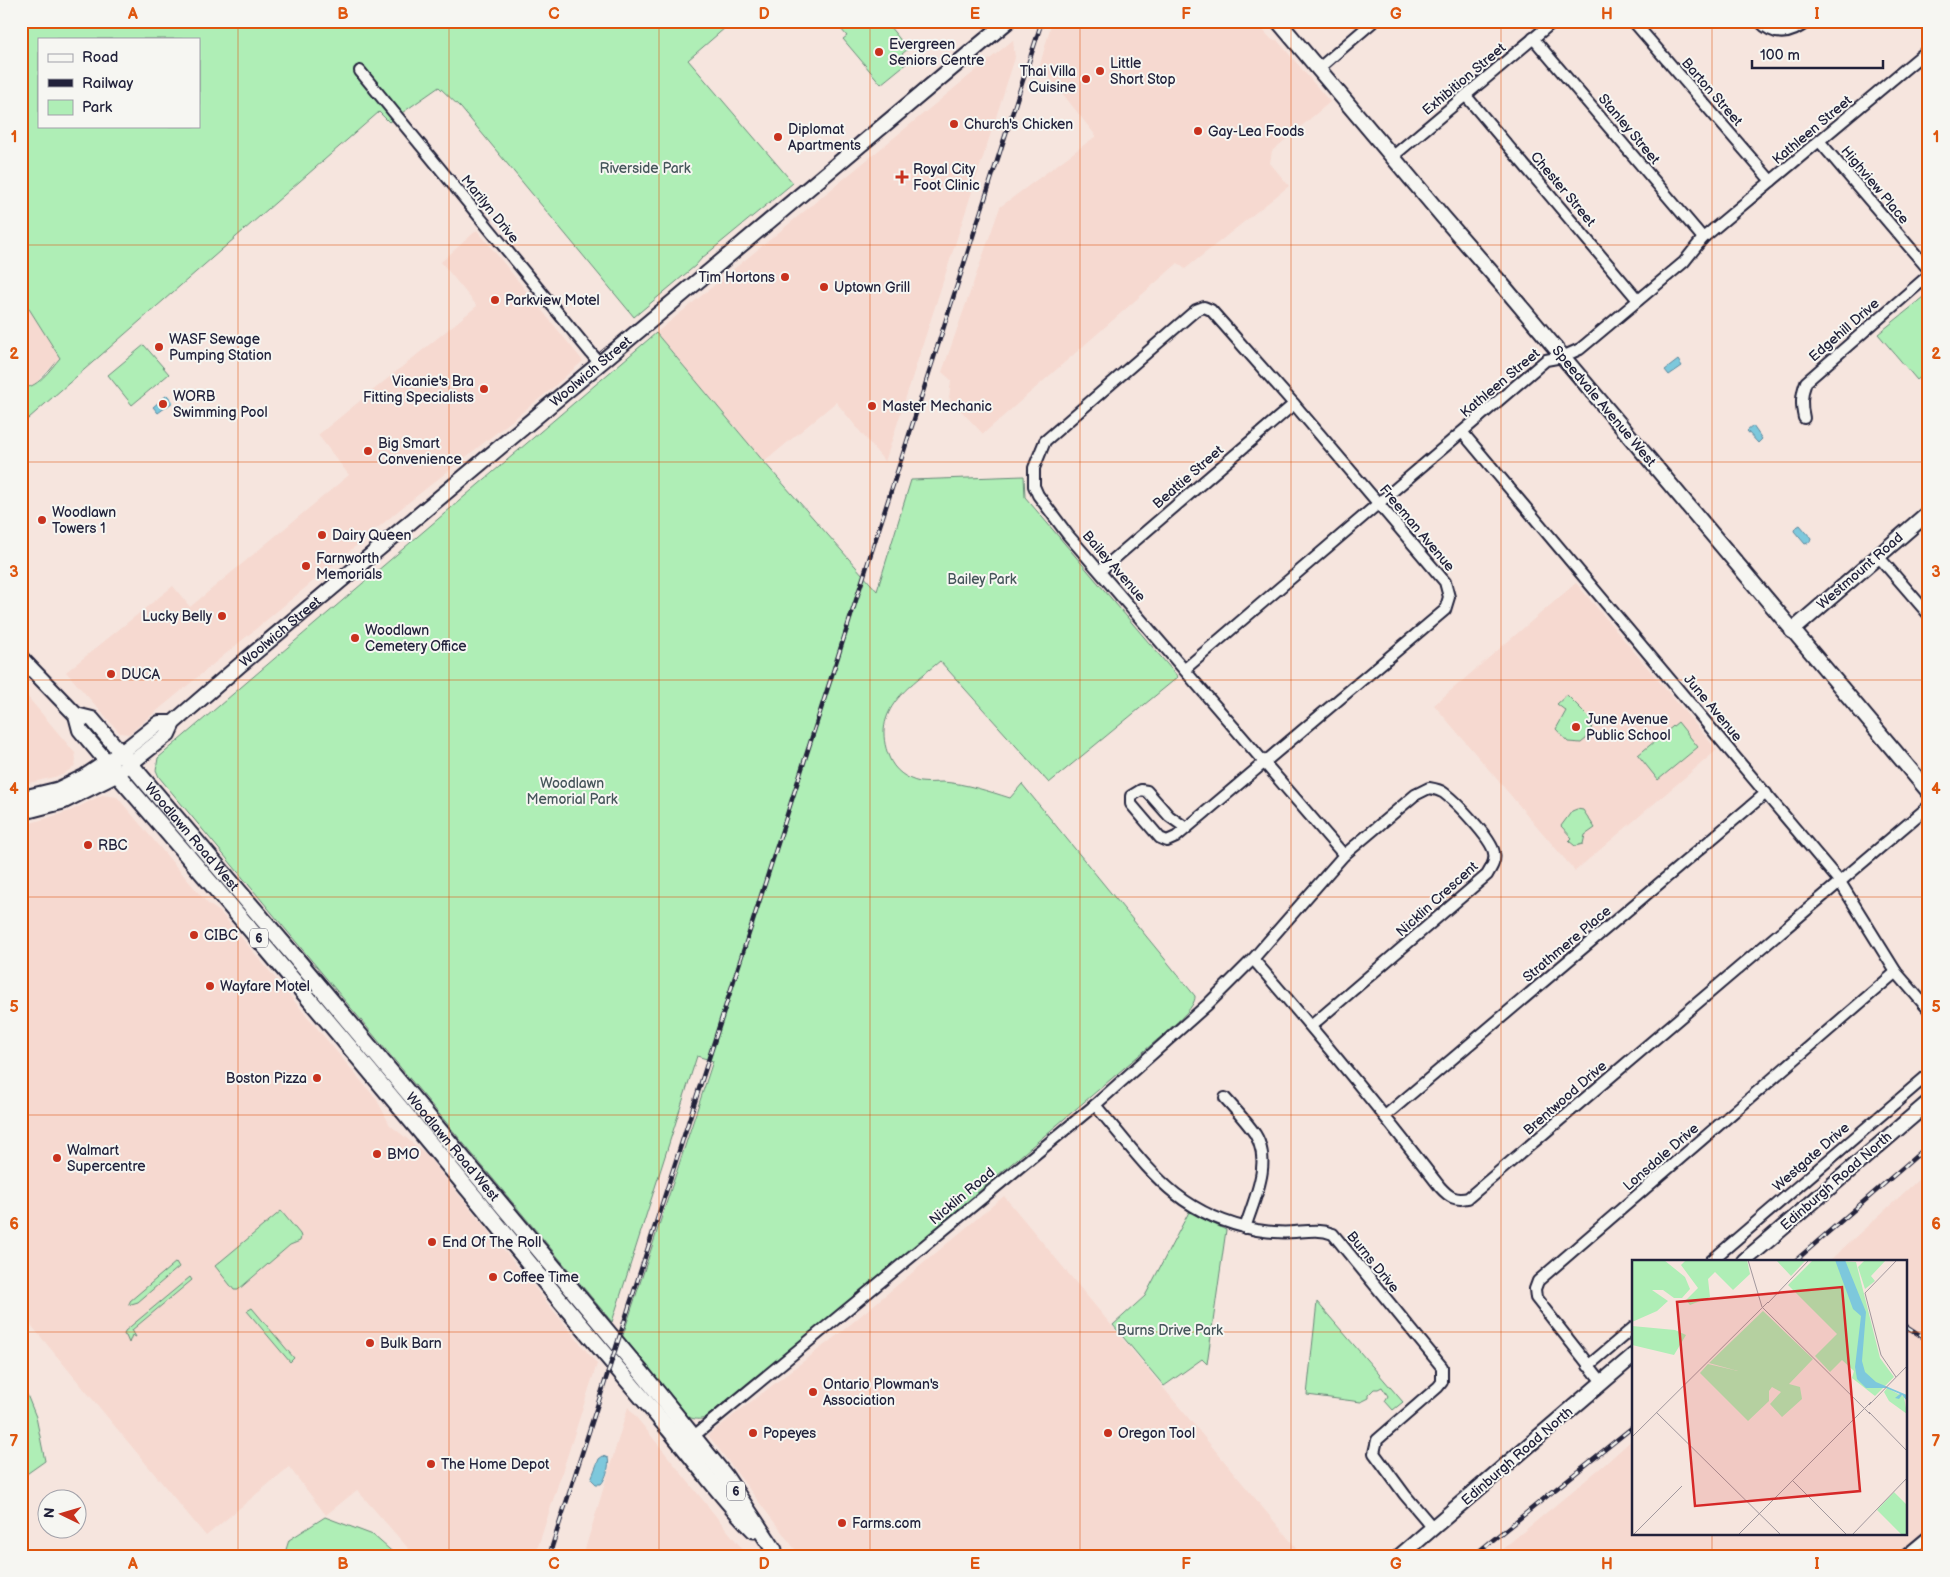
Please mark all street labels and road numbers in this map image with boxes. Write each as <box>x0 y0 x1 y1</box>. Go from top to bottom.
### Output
street label: Exhibition Street <box>1419 39 1510 119</box>
street label: Barton Street <box>1678 55 1747 130</box>
street label: Stanley Street <box>1595 90 1664 168</box>
street label: Kathleen Street <box>1769 91 1856 168</box>
street label: Highview Place <box>1838 143 1912 227</box>
street label: Chester Street <box>1527 148 1600 230</box>
street label: Marilyn Drive <box>457 172 523 246</box>
street label: Edgehill Drive <box>1805 295 1883 365</box>
street label: Woolwich Street <box>546 332 635 410</box>
street label: Speedvale Avenue West <box>1548 342 1660 470</box>
street label: Kathleen Street <box>1457 344 1544 421</box>
street label: Beattie Street <box>1149 441 1227 512</box>
street label: Freeman Avenue <box>1376 481 1458 575</box>
street label: Bailey Avenue <box>1079 527 1149 605</box>
street label: Westmount Road <box>1813 529 1907 613</box>
street label: Woolwich Street <box>236 592 325 670</box>
street label: June Avenue <box>1680 671 1746 745</box>
street label: Woodlawn Road West <box>141 779 243 895</box>
street label: Nicklin Crescent <box>1393 857 1482 940</box>
street label: Strathmere Place <box>1519 902 1615 986</box>
road number: 6 <box>250 928 268 948</box>
street label: Brentwood Drive <box>1520 1057 1610 1139</box>
street label: Woodlawn Road West <box>403 1089 504 1205</box>
street label: Westgate Drive <box>1769 1119 1853 1195</box>
street label: Lonsdale Drive <box>1620 1120 1702 1194</box>
street label: Edinburgh Road North <box>1777 1128 1895 1234</box>
street label: Nicklin Road <box>926 1164 998 1228</box>
street label: Burns Drive <box>1343 1228 1403 1296</box>
street label: Edinburgh Road North <box>1458 1403 1576 1509</box>
road number: 6 <box>727 1482 745 1500</box>

